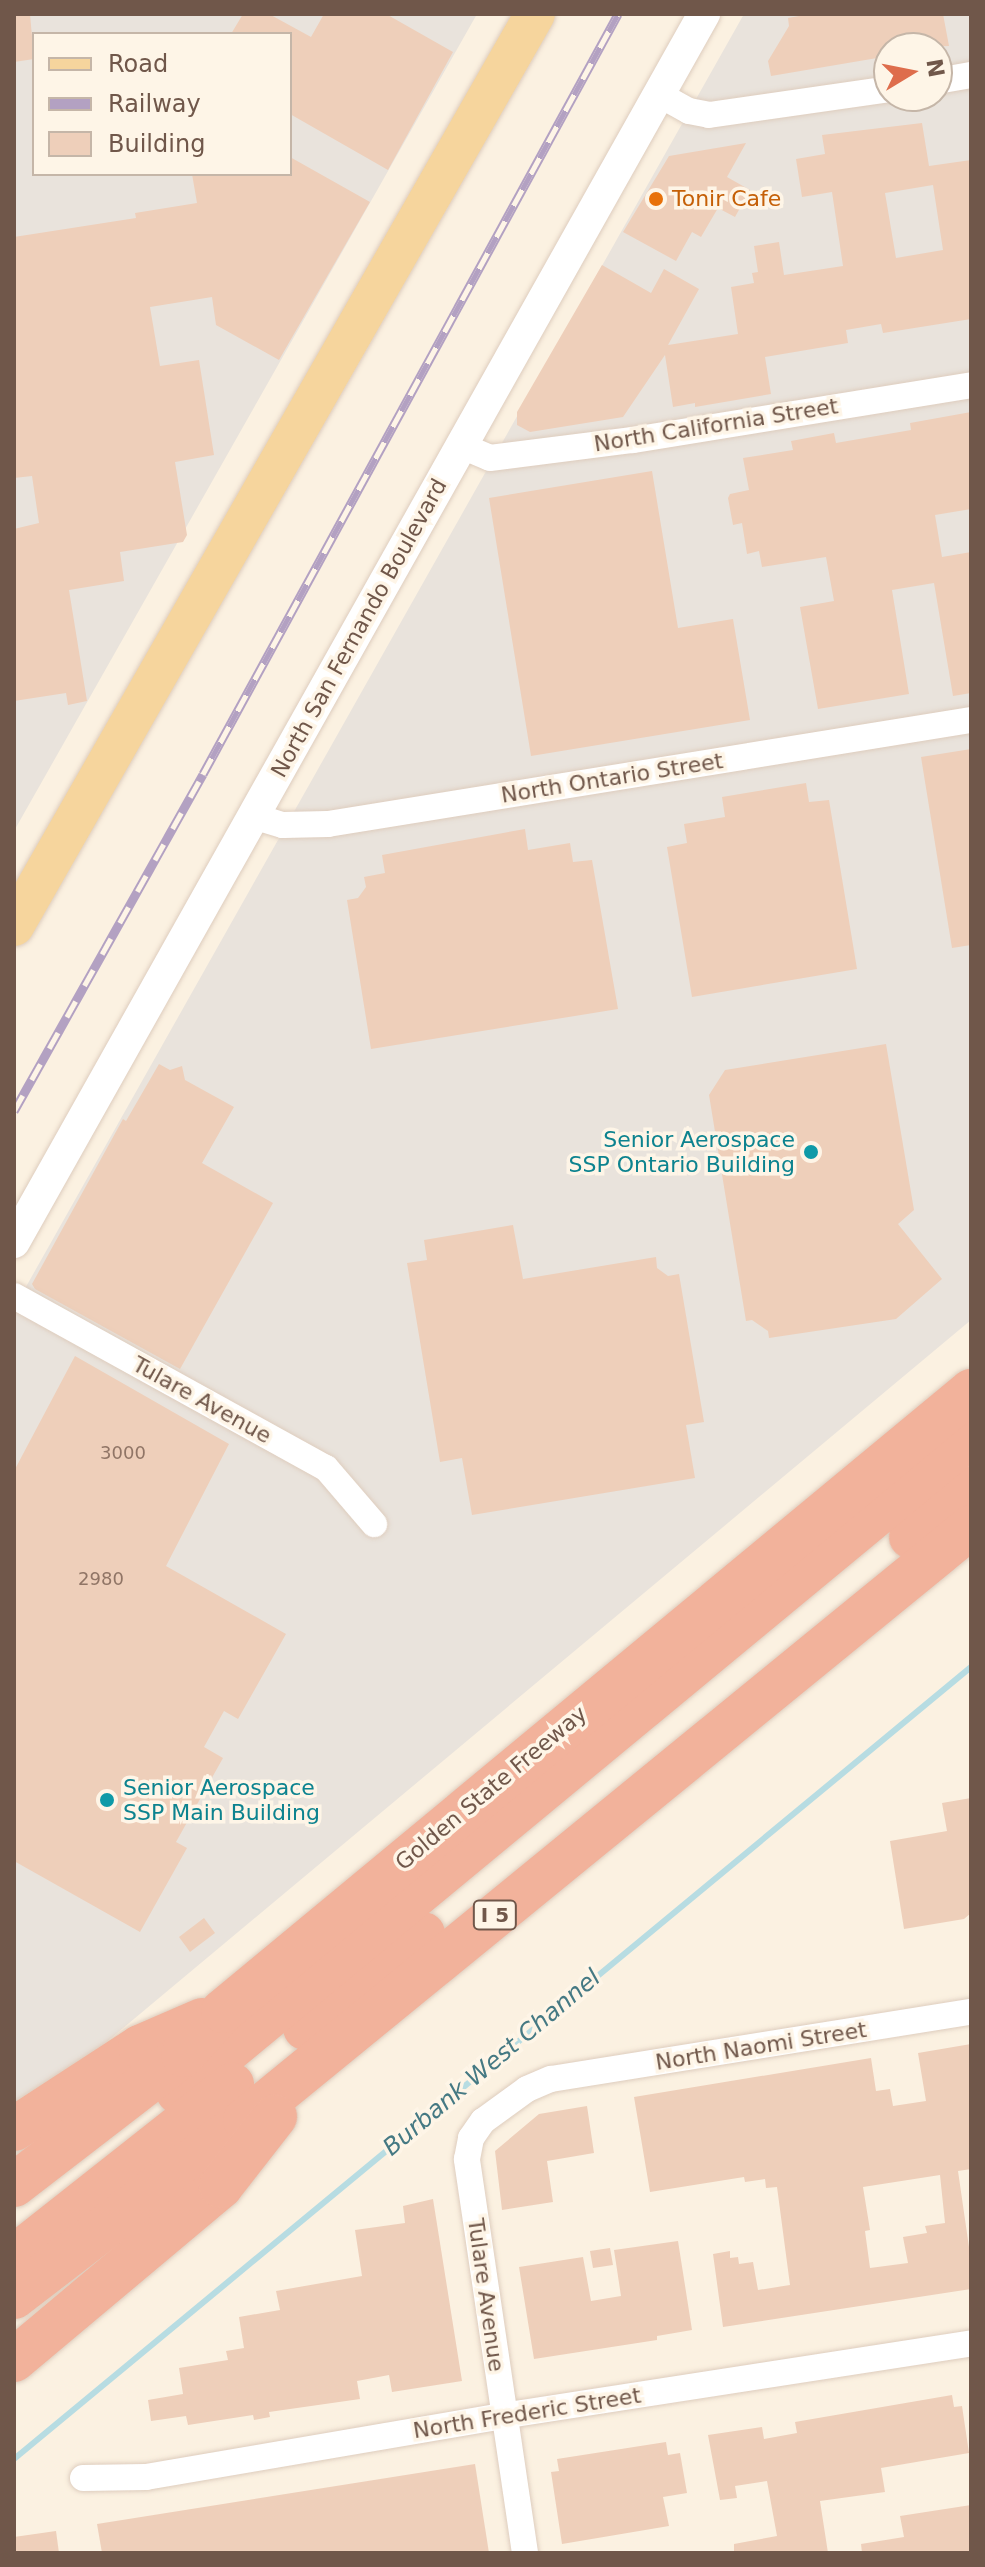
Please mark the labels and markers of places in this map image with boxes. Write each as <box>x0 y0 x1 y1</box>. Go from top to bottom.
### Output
place label: Tonir Cafe <box>672 186 781 212</box>
marker: Tonir Cafe <box>647 190 665 208</box>
place label: Senior Aerospace SSP Ontario Building <box>569 1126 795 1178</box>
marker: Senior Aerospace SSP Ontario Building <box>802 1143 820 1161</box>
place label: Senior Aerospace SSP Main Building <box>123 1774 320 1826</box>
marker: Senior Aerospace SSP Main Building <box>98 1791 116 1809</box>

